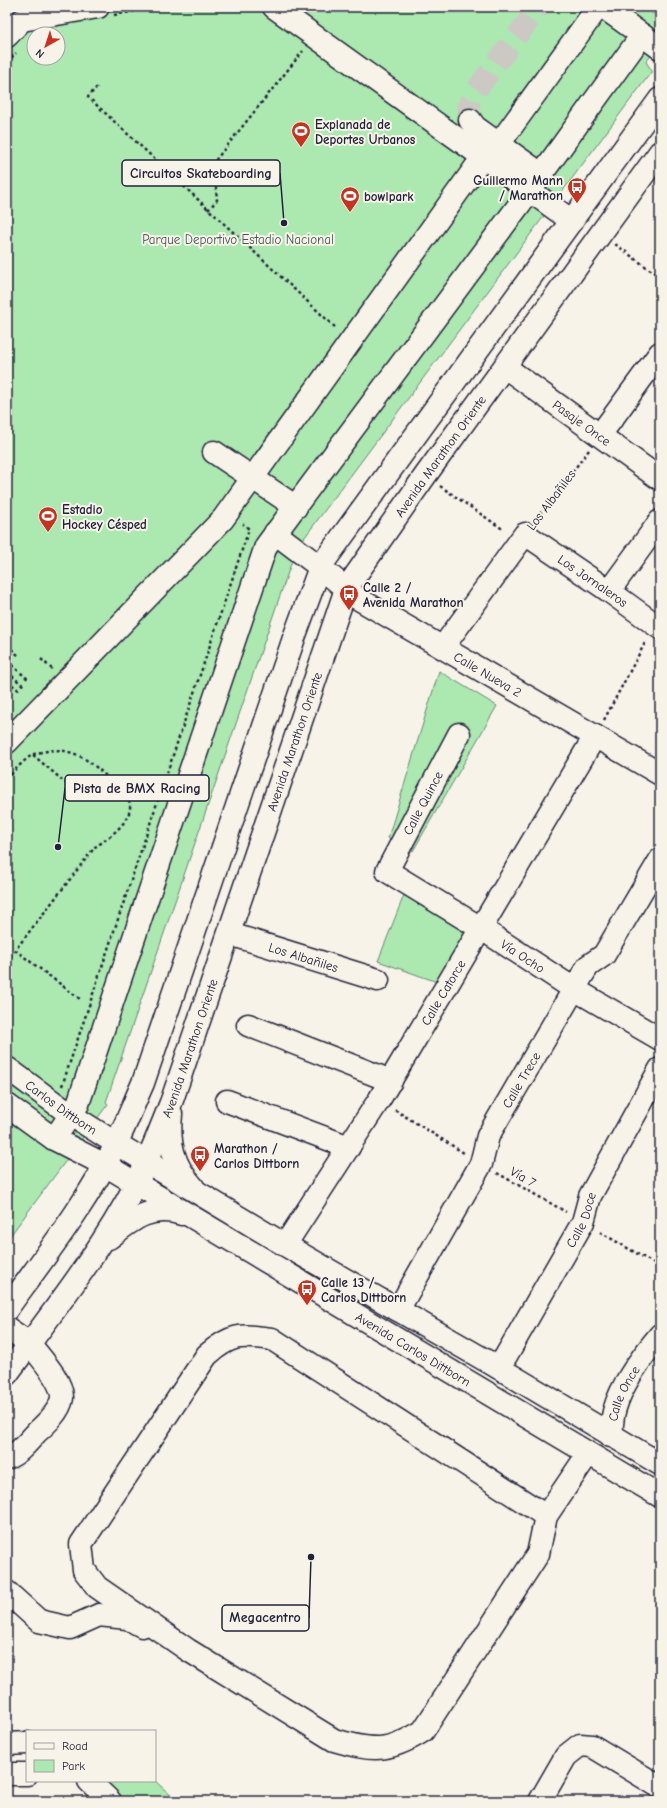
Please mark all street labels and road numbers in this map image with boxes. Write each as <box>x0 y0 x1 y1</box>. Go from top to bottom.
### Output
street label: Avenida Marathon Oriente <box>391 392 489 520</box>
street label: Pasaje Once <box>550 397 614 449</box>
street label: Los Albañiles <box>523 467 579 533</box>
street label: Los Jornaleros <box>555 551 631 610</box>
street label: Calle Nueva 2 <box>451 648 525 700</box>
street label: Avenida Marathon Oriente <box>263 670 325 813</box>
street label: Calle Quince <box>400 768 446 837</box>
street label: Vía Ocho <box>498 936 548 976</box>
street label: Los Albañiles <box>267 939 340 975</box>
street label: Calle Catorce <box>418 956 468 1028</box>
street label: Avenida Marathon Oriente <box>158 976 220 1120</box>
street label: Calle Trece <box>499 1049 543 1110</box>
street label: Carlos Dittborn <box>23 1077 100 1137</box>
street label: Vía 7 <box>507 1164 539 1190</box>
street label: Calle Doce <box>563 1188 599 1250</box>
street label: Avenida Carlos Dittborn <box>353 1309 474 1389</box>
street label: Calle Once <box>605 1362 643 1422</box>

